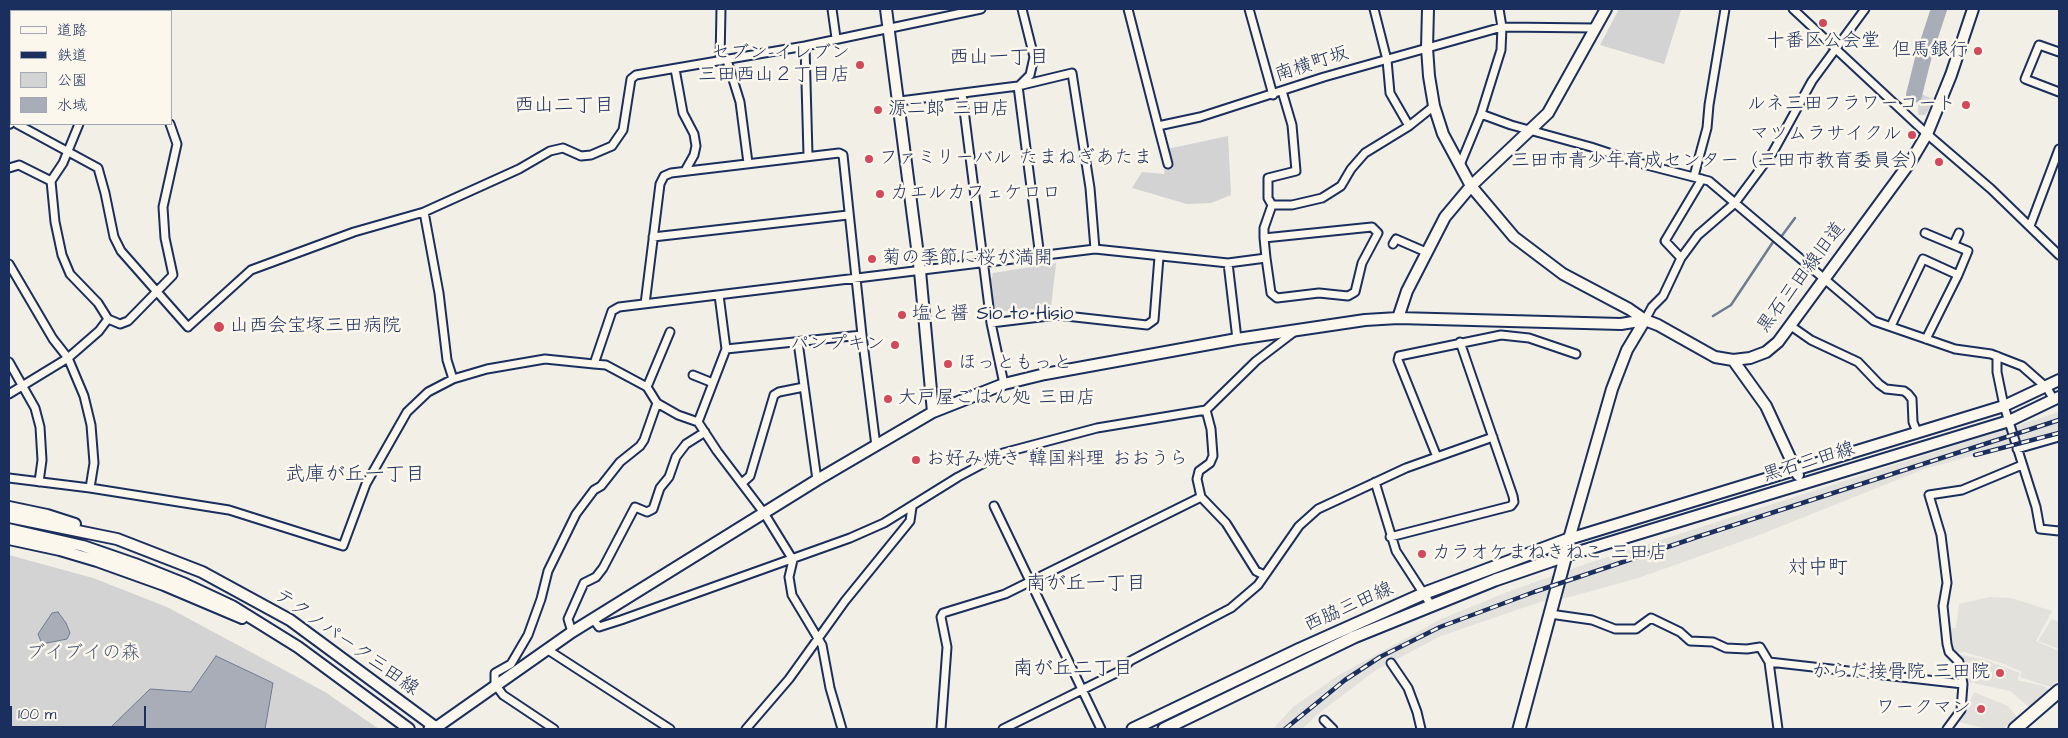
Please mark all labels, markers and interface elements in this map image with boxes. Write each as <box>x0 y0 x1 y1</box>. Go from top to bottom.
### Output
legend <box>10 10 172 125</box>
marker: 十番区公会堂 <box>1817 17 1829 29</box>
text: 道路 <box>57 20 87 41</box>
place label: 十番区公会堂 <box>1766 31 1880 53</box>
place label: 但馬銀行 <box>1892 40 1968 62</box>
street label: 南横町坂 <box>1272 42 1352 88</box>
place label: セブン-イレブン 三田西山２丁目店 <box>698 43 850 87</box>
text: 鉄道 <box>57 45 87 66</box>
marker: 但馬銀行 <box>1972 45 1984 57</box>
district label: 西山一丁目 <box>949 47 1049 71</box>
marker: セブン-イレブン 三田西山２丁目店 <box>854 59 866 71</box>
text: 公園 <box>57 70 87 91</box>
place label: ルネ三田フラワーコート <box>1747 94 1956 116</box>
text: 水域 <box>57 95 87 116</box>
district label: 西山二丁目 <box>514 95 614 119</box>
place label: 源二郎 三田店 <box>888 99 1010 121</box>
marker: ルネ三田フラワーコート <box>1960 99 1972 111</box>
marker: 源二郎 三田店 <box>872 104 884 116</box>
place label: マツムラサイクル <box>1750 124 1902 146</box>
marker: マツムラサイクル <box>1906 129 1918 141</box>
place label: ファミリーバル たまねぎあたま <box>879 148 1153 170</box>
place label: 三田市青少年育成センター（三田市教育委員会） <box>1511 151 1929 173</box>
marker: ファミリーバル たまねぎあたま <box>863 153 875 165</box>
marker: 三田市青少年育成センター（三田市教育委員会） <box>1933 156 1945 168</box>
place label: カエルカフェケロロ <box>890 183 1061 205</box>
marker: カエルカフェケロロ <box>874 188 886 200</box>
street label: 黒石三田線旧道 <box>1753 218 1851 338</box>
place label: 菊の季節に桜が満開 <box>882 248 1053 270</box>
marker: 菊の季節に桜が満開 <box>866 253 878 265</box>
place label: 塩と醤 Sio to Hisio <box>912 304 1073 326</box>
marker: 塩と醤 Sio to Hisio <box>896 309 908 321</box>
place label: 山西会宝塚三田病院 <box>230 316 401 338</box>
marker: 山西会宝塚三田病院 <box>212 320 226 334</box>
place label: パンプキン <box>790 334 885 356</box>
marker: パンプキン <box>889 339 901 351</box>
place label: ほっともっと <box>958 353 1072 375</box>
marker: ほっともっと <box>942 358 954 370</box>
place label: 大戸屋ごはん処 三田店 <box>898 388 1096 410</box>
marker: 大戸屋ごはん処 三田店 <box>882 393 894 405</box>
street label: 黒石三田線 <box>1760 438 1858 488</box>
place label: お好み焼き 韓国料理 おおうら <box>926 449 1188 471</box>
marker: お好み焼き 韓国料理 おおうら <box>910 454 922 466</box>
district label: 武庫が丘一丁目 <box>285 464 425 488</box>
place label: カラオケまねきねこ 三田店 <box>1432 543 1668 565</box>
marker: カラオケまねきねこ 三田店 <box>1416 548 1428 560</box>
district label: 対中町 <box>1788 557 1848 581</box>
district label: 南が丘一丁目 <box>1026 573 1146 597</box>
street label: 西脇三田線 <box>1301 578 1397 638</box>
street label: テクノパーク三田線 <box>269 585 423 701</box>
park label: ブイブイの森 <box>26 643 140 665</box>
district label: 南が丘二丁目 <box>1013 658 1133 682</box>
place label: からだ接骨院 三田院 <box>1811 662 1990 684</box>
marker: からだ接骨院 三田院 <box>1994 667 2006 679</box>
scale bar <box>12 696 149 728</box>
place label: ワークマン <box>1876 698 1971 720</box>
marker: ワークマン <box>1975 703 1987 715</box>
text: 100 m <box>18 704 57 725</box>

